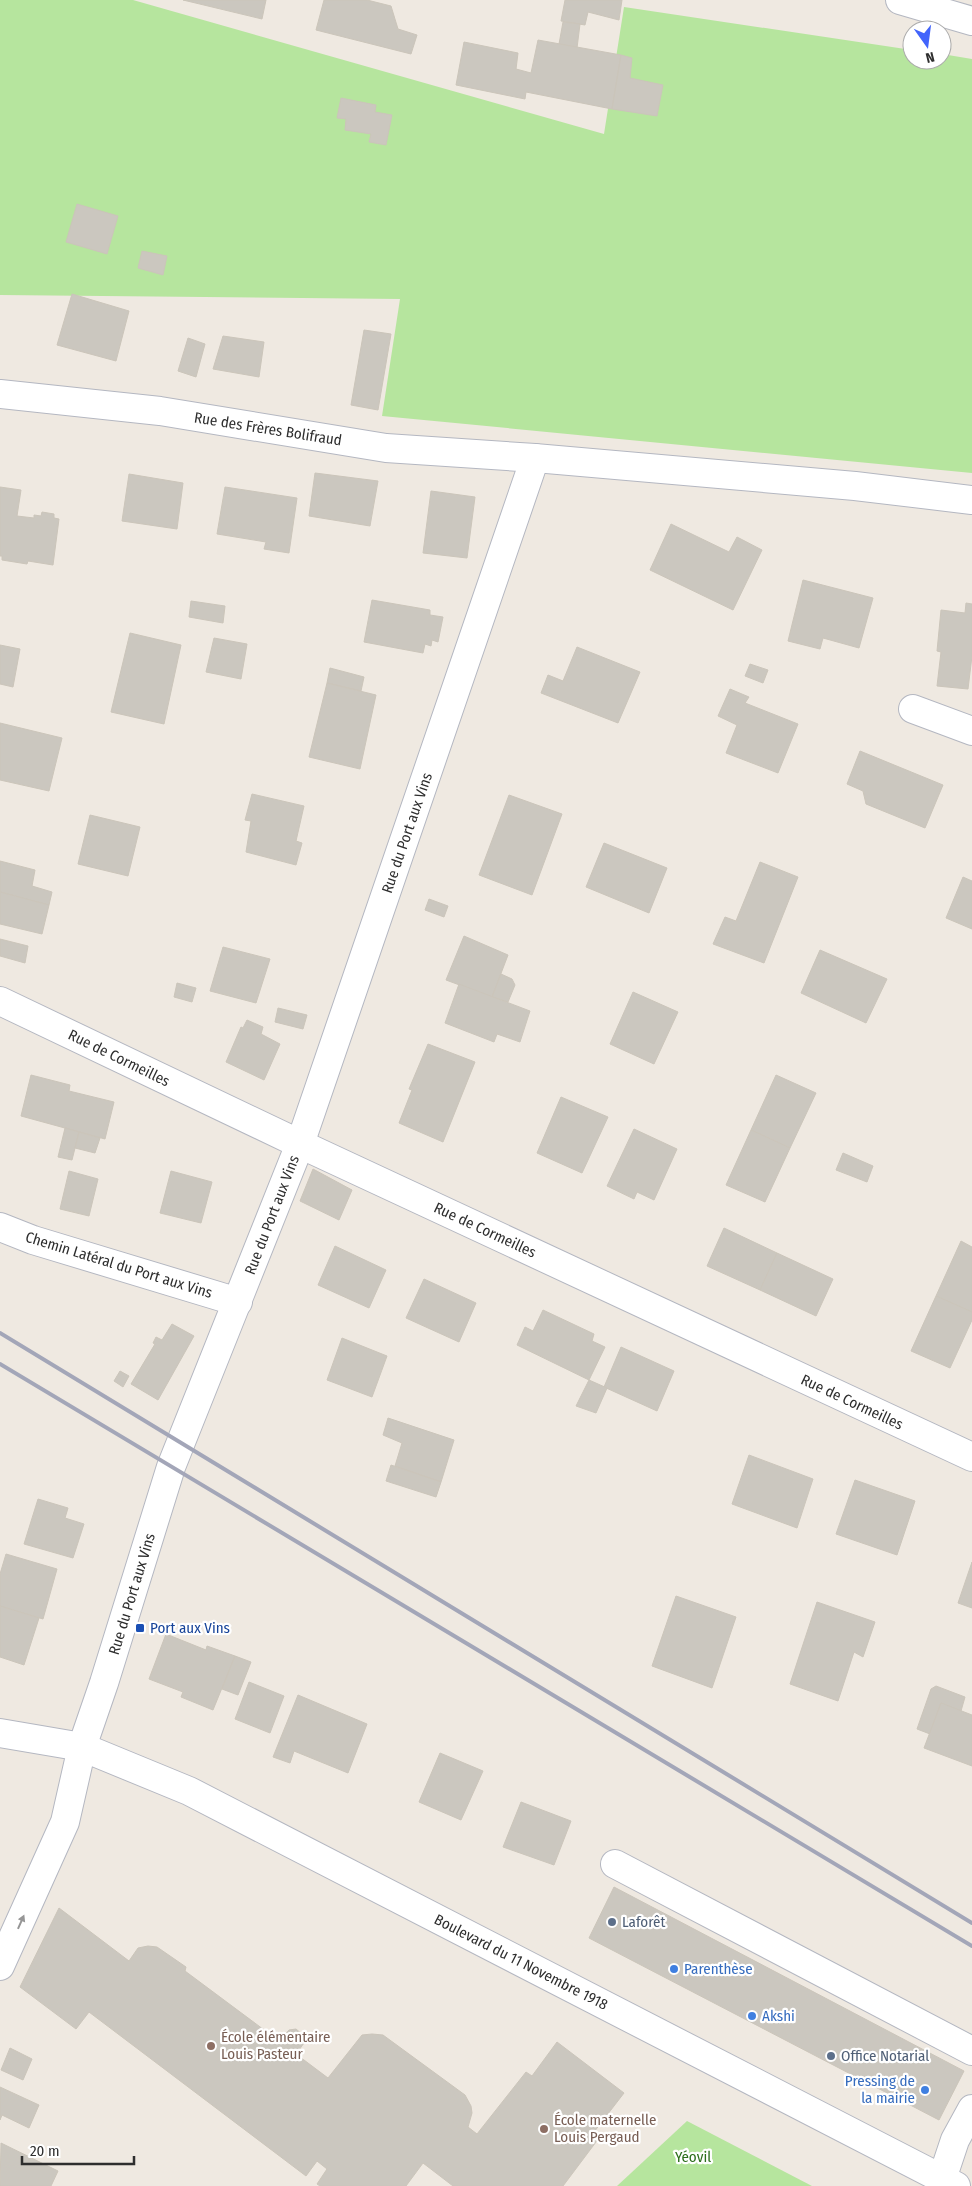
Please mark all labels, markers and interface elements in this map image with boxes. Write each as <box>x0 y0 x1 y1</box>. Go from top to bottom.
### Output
north arrow <box>902 20 952 70</box>
text: N <box>924 48 936 66</box>
street label: Rue des Frères Bolifraud <box>193 408 343 450</box>
street label: Rue du Port aux Vins <box>378 770 436 896</box>
street label: Rue de Cormeilles <box>65 1026 173 1090</box>
street label: Rue du Port aux Vins <box>241 1153 303 1277</box>
street label: Rue de Cormeilles <box>431 1198 539 1262</box>
street label: Chemin Latéral du Port aux Vins <box>23 1228 215 1302</box>
street label: Rue de Cormeilles <box>798 1370 906 1434</box>
street label: Rue du Port aux Vins <box>105 1531 159 1657</box>
place label: Port aux Vins <box>150 1619 230 1637</box>
marker: Port aux Vins <box>134 1622 146 1634</box>
street label: Boulevard du 11 Novembre 1918 <box>431 1910 611 2014</box>
place label: Laforêt <box>622 1913 665 1931</box>
one-way arrow <box>17 1915 25 1929</box>
marker: Laforêt <box>606 1916 618 1928</box>
place label: Parenthèse <box>684 1960 753 1978</box>
marker: Parenthèse <box>668 1963 680 1975</box>
place label: Akshi <box>762 2007 795 2025</box>
marker: Akshi <box>746 2010 758 2022</box>
place label: École élémentaire Louis Pasteur <box>221 2028 330 2063</box>
marker: École élémentaire Louis Pasteur <box>205 2040 217 2052</box>
place label: Office Notarial <box>841 2047 929 2065</box>
marker: Office Notarial <box>825 2050 837 2062</box>
place label: Pressing de la mairie <box>845 2072 915 2107</box>
marker: Pressing de la mairie <box>919 2084 931 2096</box>
place label: École maternelle Louis Pergaud <box>554 2111 656 2146</box>
marker: École maternelle Louis Pergaud <box>538 2123 550 2135</box>
scale bar <box>22 2134 135 2166</box>
text: 20 m <box>30 2142 60 2160</box>
park label: Yéovil <box>675 2148 711 2166</box>

